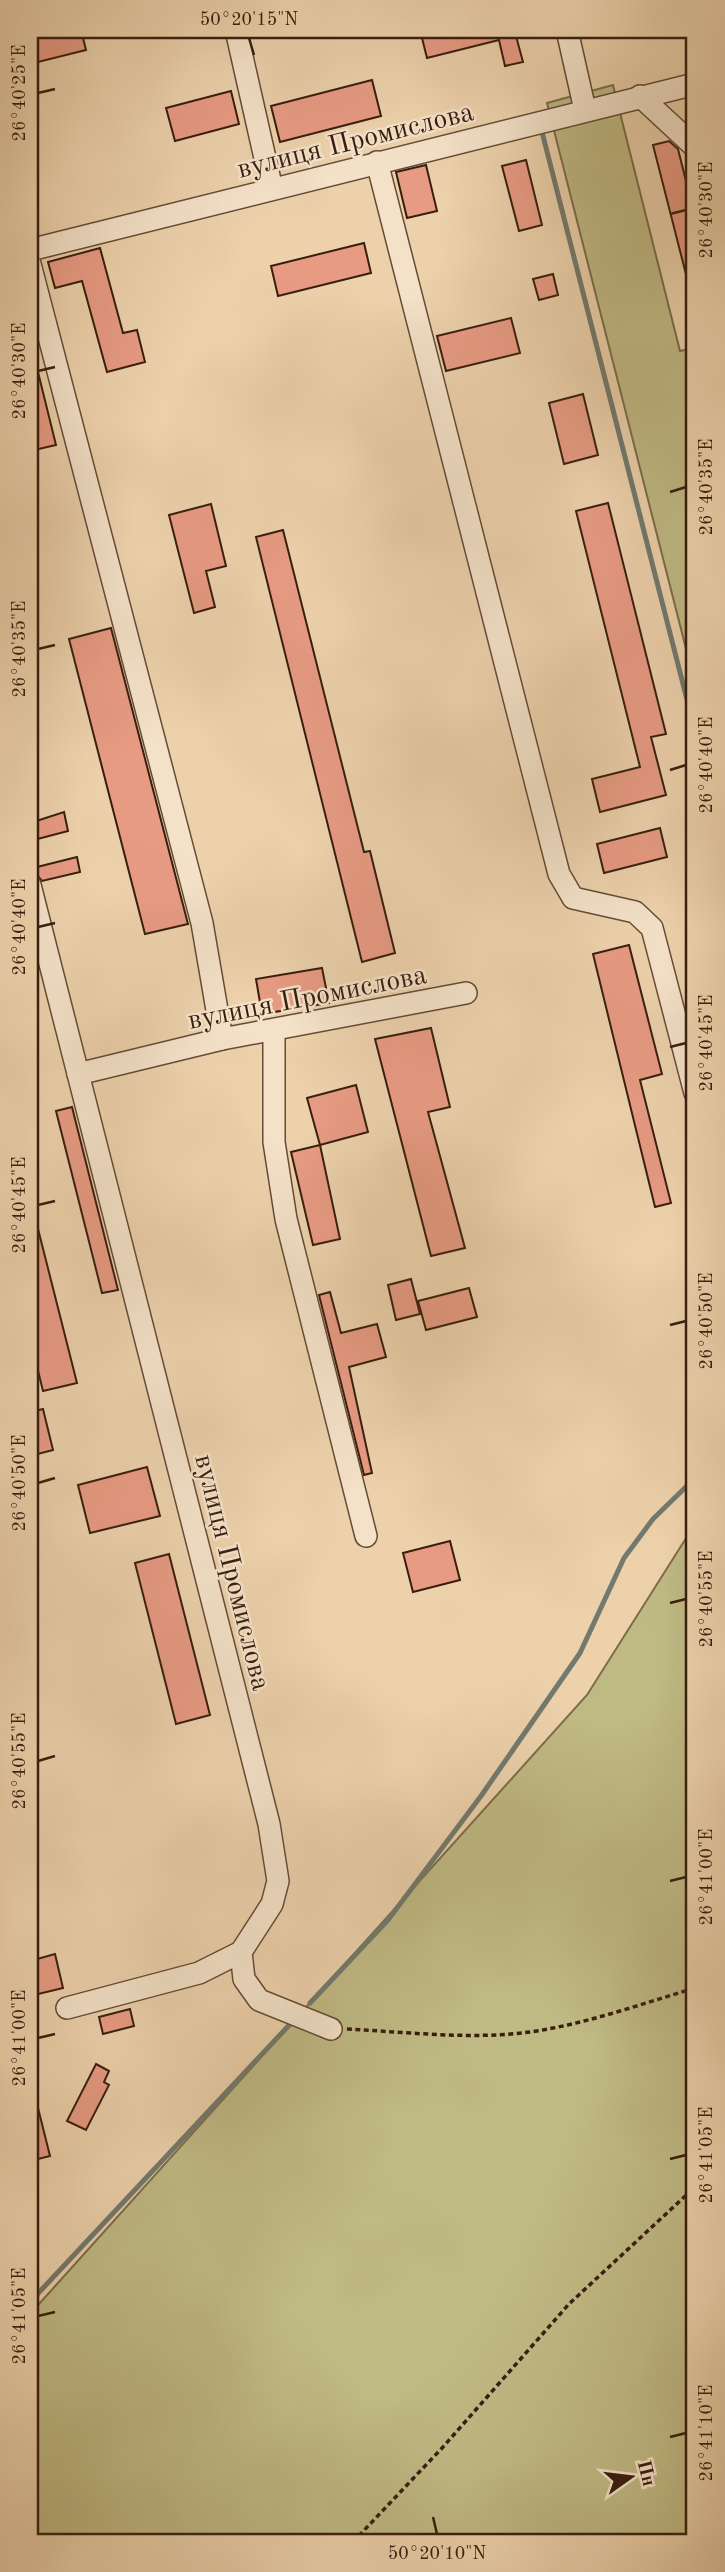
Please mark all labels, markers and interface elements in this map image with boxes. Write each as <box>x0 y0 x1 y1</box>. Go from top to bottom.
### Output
text: 50°20'15"N <box>200 11 298 29</box>
text: 26°40'25"E <box>11 45 29 141</box>
street label: вулиця Промислова <box>235 99 477 185</box>
text: 26°40'30"E <box>698 162 716 258</box>
text: 26°40'30"E <box>11 323 29 419</box>
text: 26°40'35"E <box>698 439 716 535</box>
text: 26°40'35"E <box>11 601 29 697</box>
text: 26°40'40"E <box>698 717 716 813</box>
text: 26°40'40"E <box>11 879 29 975</box>
street label: вулиця Промислова <box>186 962 430 1036</box>
text: 26°40'45"E <box>698 995 716 1091</box>
text: 26°40'45"E <box>11 1157 29 1253</box>
text: 26°40'50"E <box>698 1273 716 1369</box>
text: 26°40'50"E <box>11 1435 29 1531</box>
street label: вулиця Промислова <box>188 1452 274 1694</box>
text: 26°40'55"E <box>698 1551 716 1647</box>
text: 26°40'55"E <box>11 1713 29 1809</box>
text: 26°41'00"E <box>698 1829 716 1925</box>
text: 26°41'00"E <box>11 1990 29 2086</box>
text: 26°41'05"E <box>698 2107 716 2203</box>
text: 26°41'05"E <box>11 2268 29 2364</box>
text: 26°41'10"E <box>698 2385 716 2481</box>
north arrow <box>596 2442 666 2512</box>
text: Пн <box>633 2458 657 2488</box>
text: 50°20'10"N <box>388 2545 486 2563</box>

